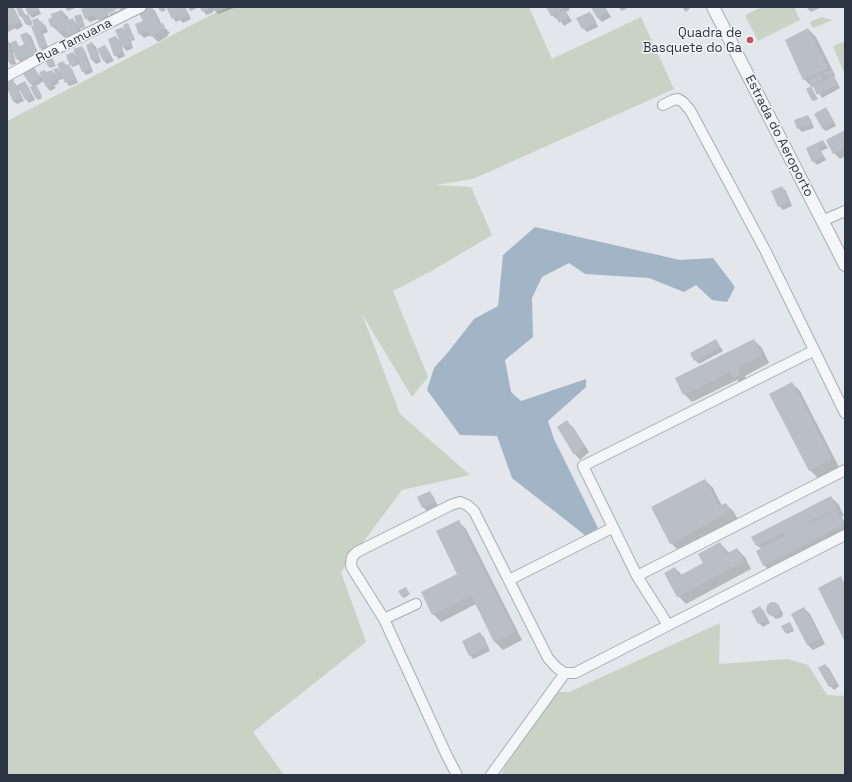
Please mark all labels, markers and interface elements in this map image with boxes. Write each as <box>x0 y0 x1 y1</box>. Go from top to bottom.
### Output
street label: Rua Tamuana <box>34 15 114 67</box>
place label: Quadra de Basquete do Ga <box>643 25 742 56</box>
marker: Quadra de Basquete do Ga <box>745 35 755 45</box>
street label: Estrada do Aeroporto <box>741 72 817 200</box>

